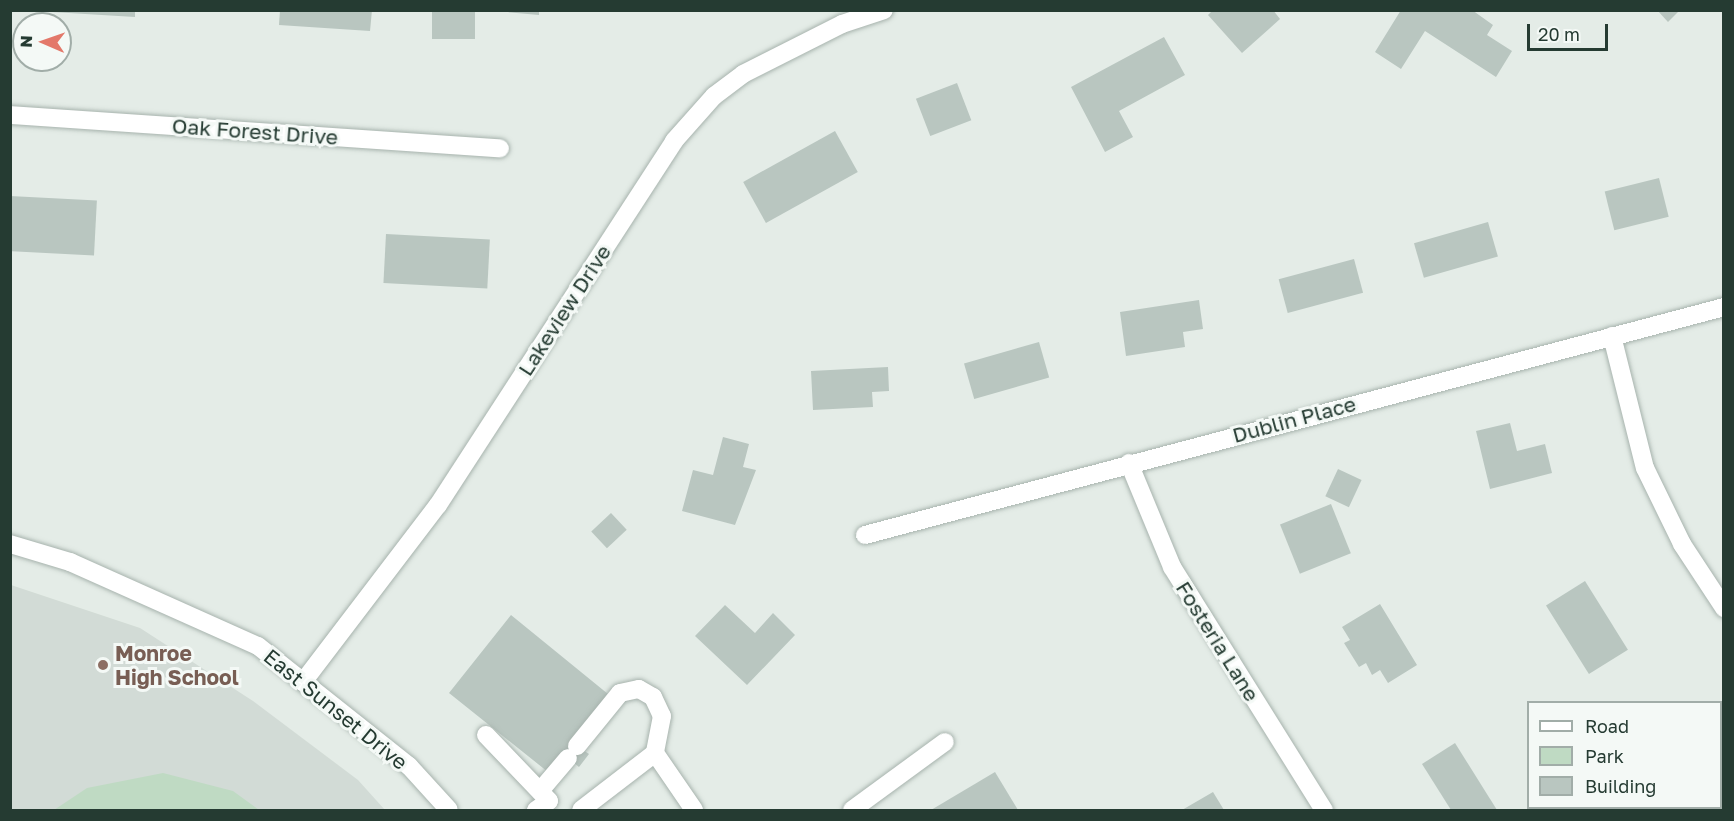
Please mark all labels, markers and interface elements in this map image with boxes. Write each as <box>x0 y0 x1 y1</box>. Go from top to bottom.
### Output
north arrow <box>12 12 72 72</box>
scale bar <box>1530 12 1611 50</box>
text: 20 m <box>1538 23 1580 45</box>
text: N <box>16 35 36 48</box>
street label: Oak Forest Drive <box>171 113 339 149</box>
street label: Lakeview Drive <box>512 240 616 380</box>
street label: Dublin Place <box>1230 390 1358 448</box>
street label: Fosteria Lane <box>1171 576 1265 706</box>
place label: Monroe High School <box>115 640 239 690</box>
street label: East Sunset Drive <box>259 643 413 775</box>
marker: Monroe High School <box>96 658 110 672</box>
legend <box>1527 701 1722 809</box>
text: Road <box>1585 715 1629 737</box>
text: Park <box>1585 745 1624 767</box>
text: Building <box>1585 775 1656 797</box>

